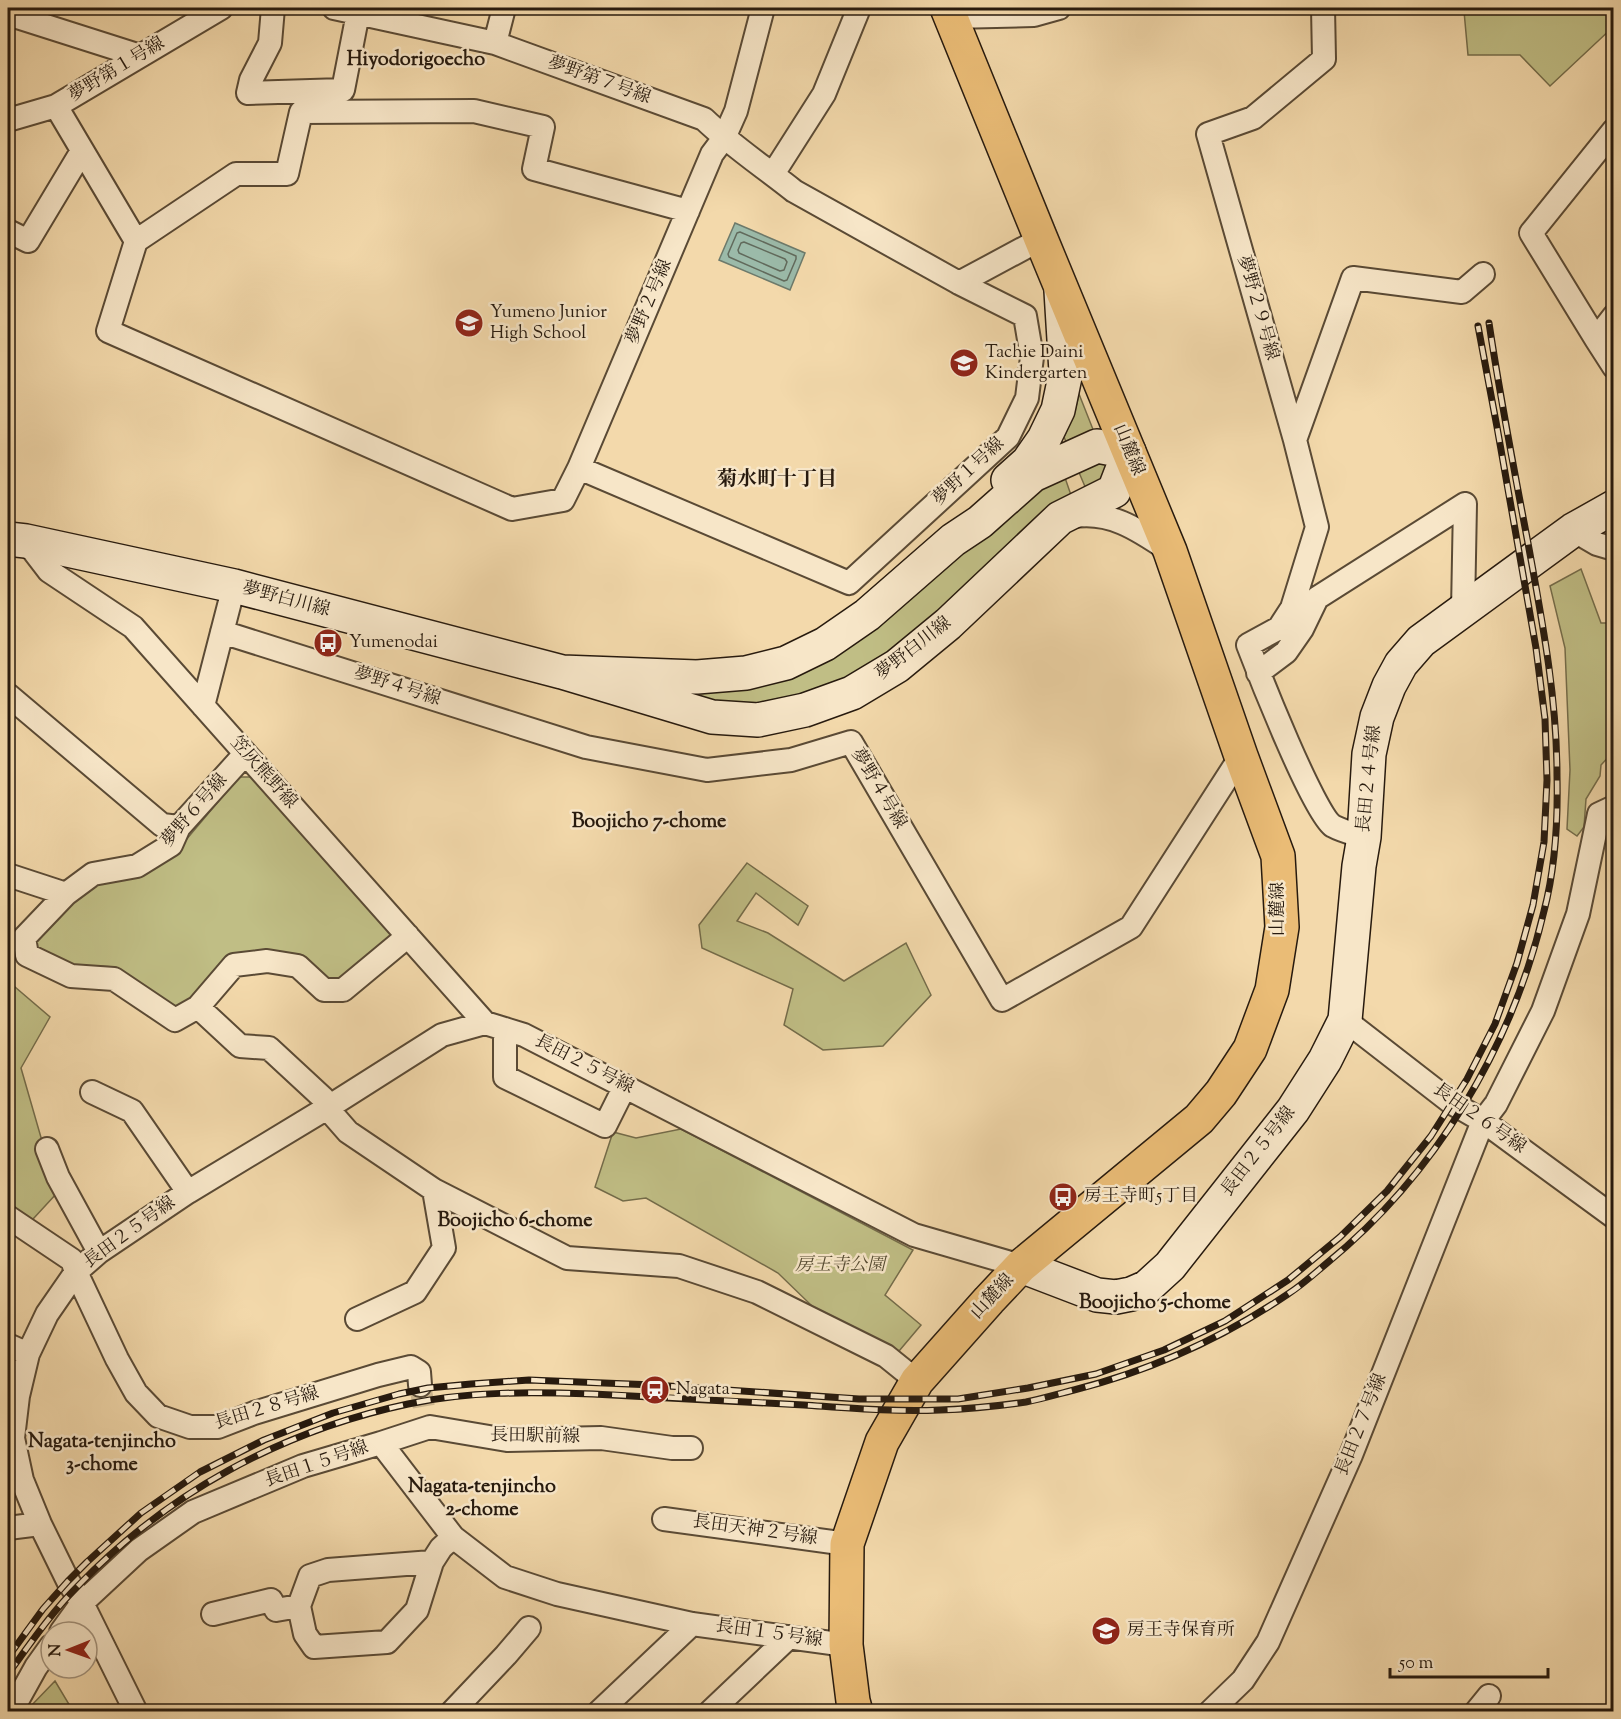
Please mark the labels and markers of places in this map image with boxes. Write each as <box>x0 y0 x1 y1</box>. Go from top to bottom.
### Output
place label: Yumeno Junior High School <box>490 300 607 347</box>
school or university icon: Yumeno Junior High School <box>453 307 485 339</box>
place label: Tachie Daini Kindergarten <box>985 340 1088 387</box>
school or university icon: Tachie Daini Kindergarten <box>948 347 980 379</box>
bus stop icon: Yumenodai <box>312 627 344 659</box>
place label: Yumenodai <box>349 630 438 656</box>
bus stop icon: 房王寺町5丁目 <box>1047 1181 1079 1213</box>
place label: 房王寺町5丁目 <box>1084 1184 1198 1210</box>
station icon: Nagata <box>639 1374 671 1406</box>
place label: Nagata <box>676 1377 730 1403</box>
school or university icon: 房王寺保育所 <box>1090 1615 1122 1647</box>
place label: 房王寺保育所 <box>1127 1618 1235 1644</box>

